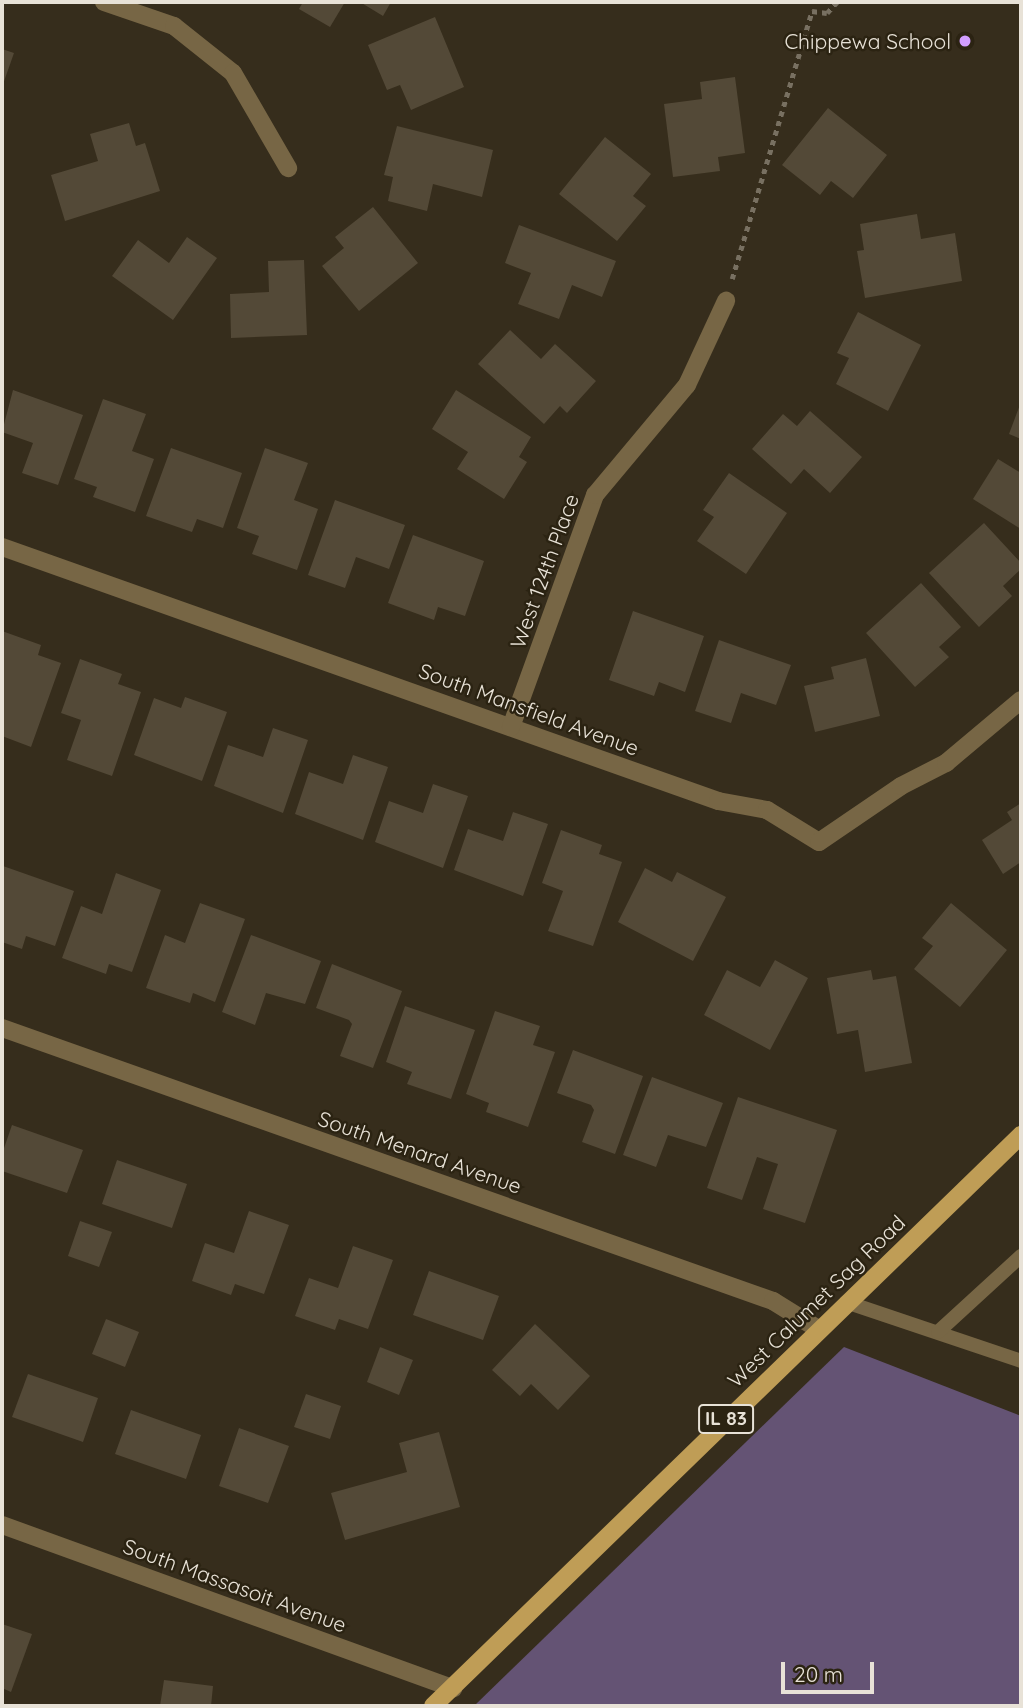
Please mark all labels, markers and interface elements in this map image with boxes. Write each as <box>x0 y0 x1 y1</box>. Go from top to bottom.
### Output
place label: Chippewa School <box>784 28 951 54</box>
marker: Chippewa School <box>957 33 973 49</box>
street label: West 124th Place <box>504 490 584 652</box>
street label: South Mansfield Avenue <box>416 657 642 761</box>
street label: South Menard Avenue <box>315 1105 525 1199</box>
street label: West Calumet Sag Road <box>722 1210 910 1392</box>
road number: IL 83 <box>698 1404 754 1434</box>
street label: South Massasoit Avenue <box>120 1533 350 1637</box>
scale bar <box>785 1648 878 1692</box>
text: 20 m <box>794 1661 843 1687</box>

